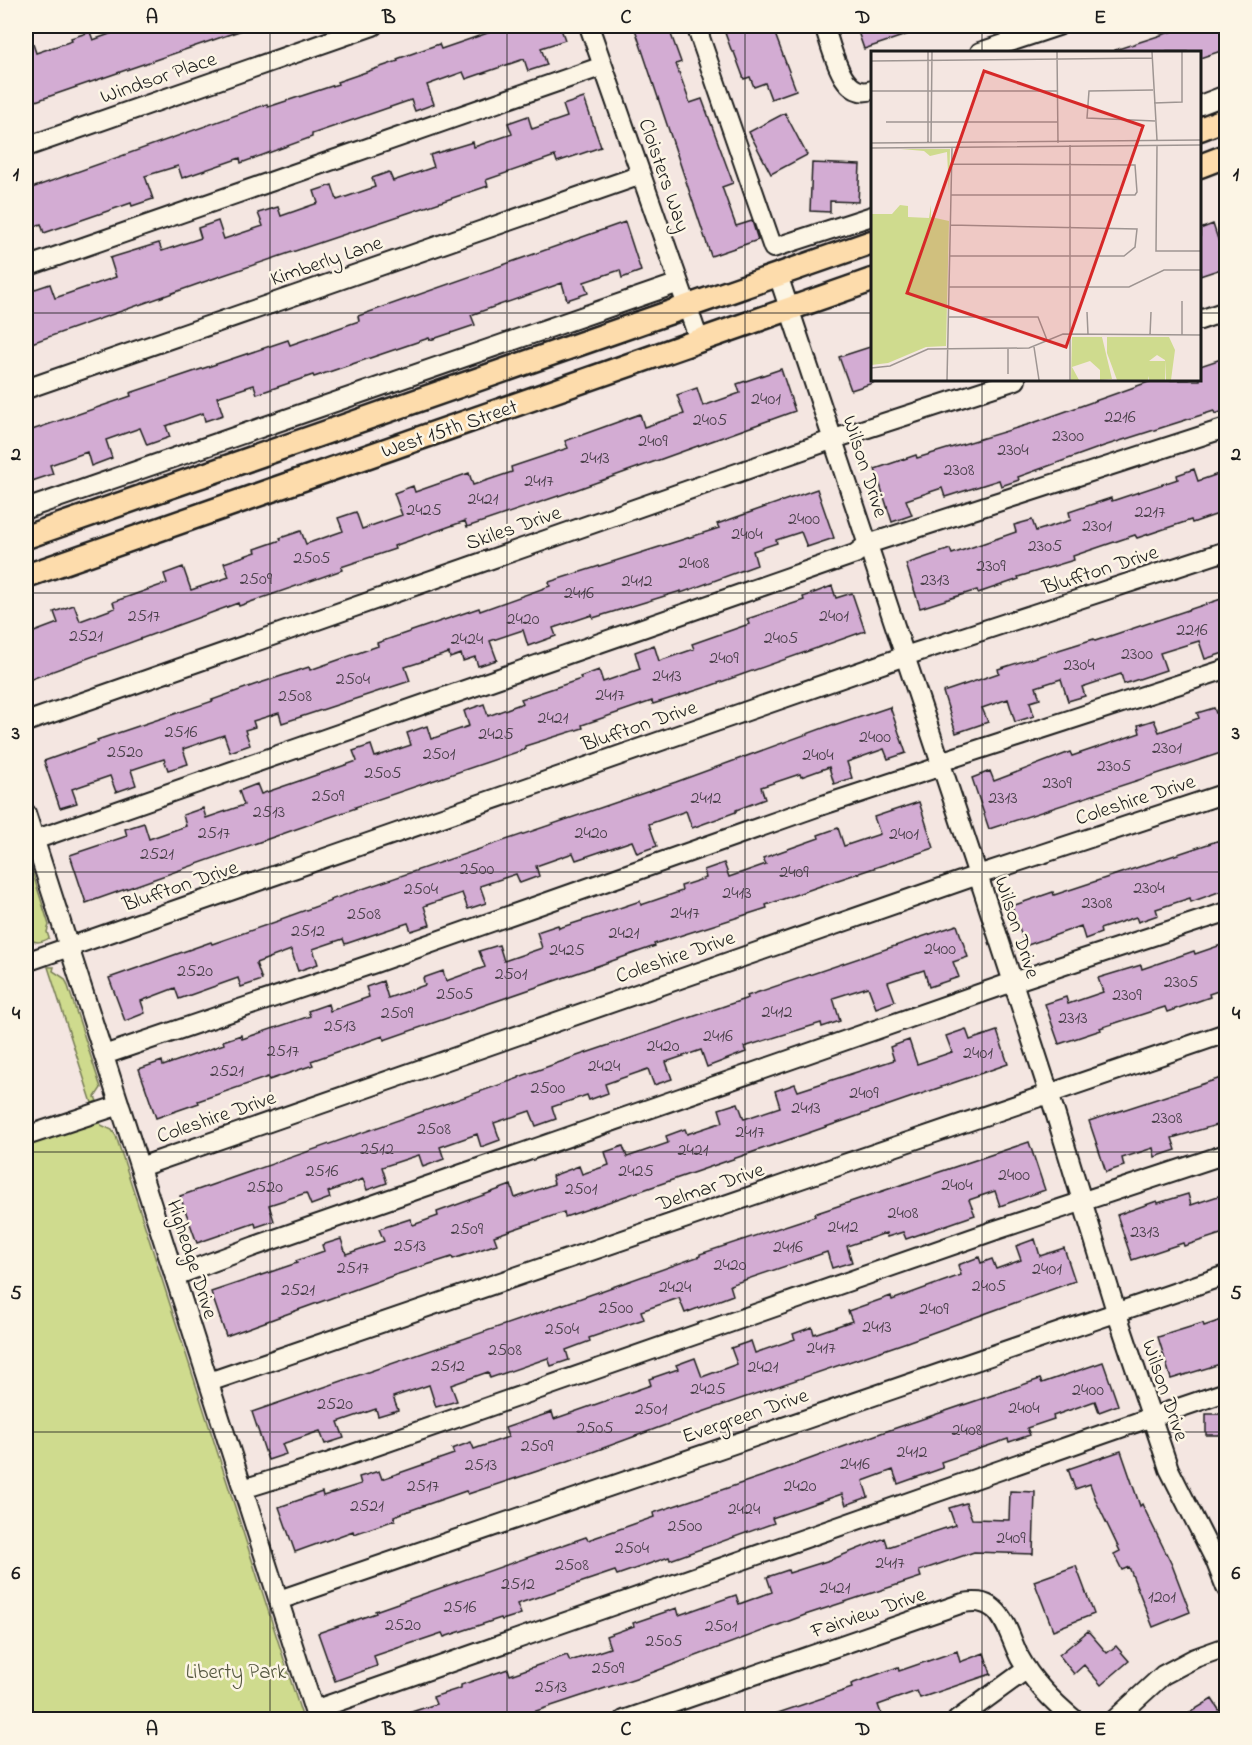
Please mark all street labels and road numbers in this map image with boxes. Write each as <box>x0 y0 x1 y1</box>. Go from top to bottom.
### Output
street label: Windsor Place <box>96 45 221 113</box>
street label: Cloisters Way <box>628 115 697 237</box>
street label: Kimberly Lane <box>267 229 388 297</box>
street label: West 15th Street <box>377 392 522 467</box>
street label: Wilson Drive <box>834 412 895 522</box>
street label: Skiles Drive <box>462 498 566 559</box>
street label: Bluffton Drive <box>1038 538 1163 604</box>
street label: Bluffton Drive <box>577 693 702 761</box>
street label: Coleshire Drive <box>1072 767 1200 834</box>
street label: Bluffton Drive <box>118 853 243 921</box>
street label: Wilson Drive <box>986 873 1047 983</box>
street label: Coleshire Drive <box>612 923 740 992</box>
street label: Coleshire Drive <box>153 1083 281 1152</box>
street label: Delmar Drive <box>652 1155 769 1221</box>
street label: Highedge Drive <box>156 1196 225 1324</box>
street label: Wilson Drive <box>1133 1336 1196 1446</box>
street label: Evergreen Drive <box>679 1381 814 1454</box>
street label: Fairview Drive <box>806 1580 931 1648</box>

